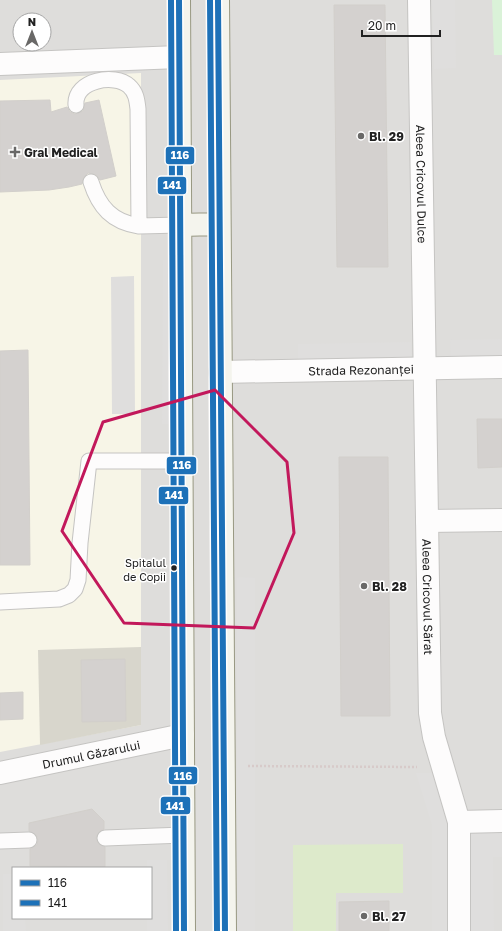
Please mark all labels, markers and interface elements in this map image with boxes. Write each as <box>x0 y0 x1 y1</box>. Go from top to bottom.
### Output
north arrow <box>12 12 52 52</box>
scale bar <box>362 12 440 38</box>
text: N <box>28 15 36 28</box>
text: 20 m <box>368 18 396 33</box>
street label: Aleea Cricovul Dulce <box>413 125 430 243</box>
place label: Bl. 29 <box>369 129 404 144</box>
marker: Bl. 29 <box>356 131 366 141</box>
place label: Gral Medical <box>24 145 98 160</box>
marker: Gral Medical <box>9 146 21 158</box>
line badge: 116 <box>165 146 195 165</box>
text: 116 <box>171 148 189 161</box>
line badge: 141 <box>157 176 187 195</box>
text: 141 <box>163 178 181 191</box>
street label: Strada Rezonanței <box>308 361 414 378</box>
line badge: 116 <box>166 456 197 475</box>
text: 116 <box>173 458 191 471</box>
line badge: 141 <box>158 486 189 505</box>
text: 141 <box>165 488 183 501</box>
street label: Aleea Cricovul Sărat <box>420 539 437 655</box>
place label: Spitalul de Copii <box>123 556 166 583</box>
marker: Spitalul de Copii <box>169 563 179 573</box>
place label: Bl. 28 <box>372 579 407 594</box>
marker: Bl. 28 <box>359 581 369 591</box>
street label: Drumul Găzarului <box>41 737 141 772</box>
line badge: 116 <box>168 766 198 785</box>
text: 116 <box>174 769 192 782</box>
line badge: 141 <box>160 796 191 815</box>
text: 141 <box>166 799 184 812</box>
legend <box>12 867 152 919</box>
text: 116 <box>48 875 67 890</box>
text: 141 <box>48 895 67 910</box>
place label: Bl. 27 <box>372 909 406 924</box>
marker: Bl. 27 <box>359 911 369 921</box>

